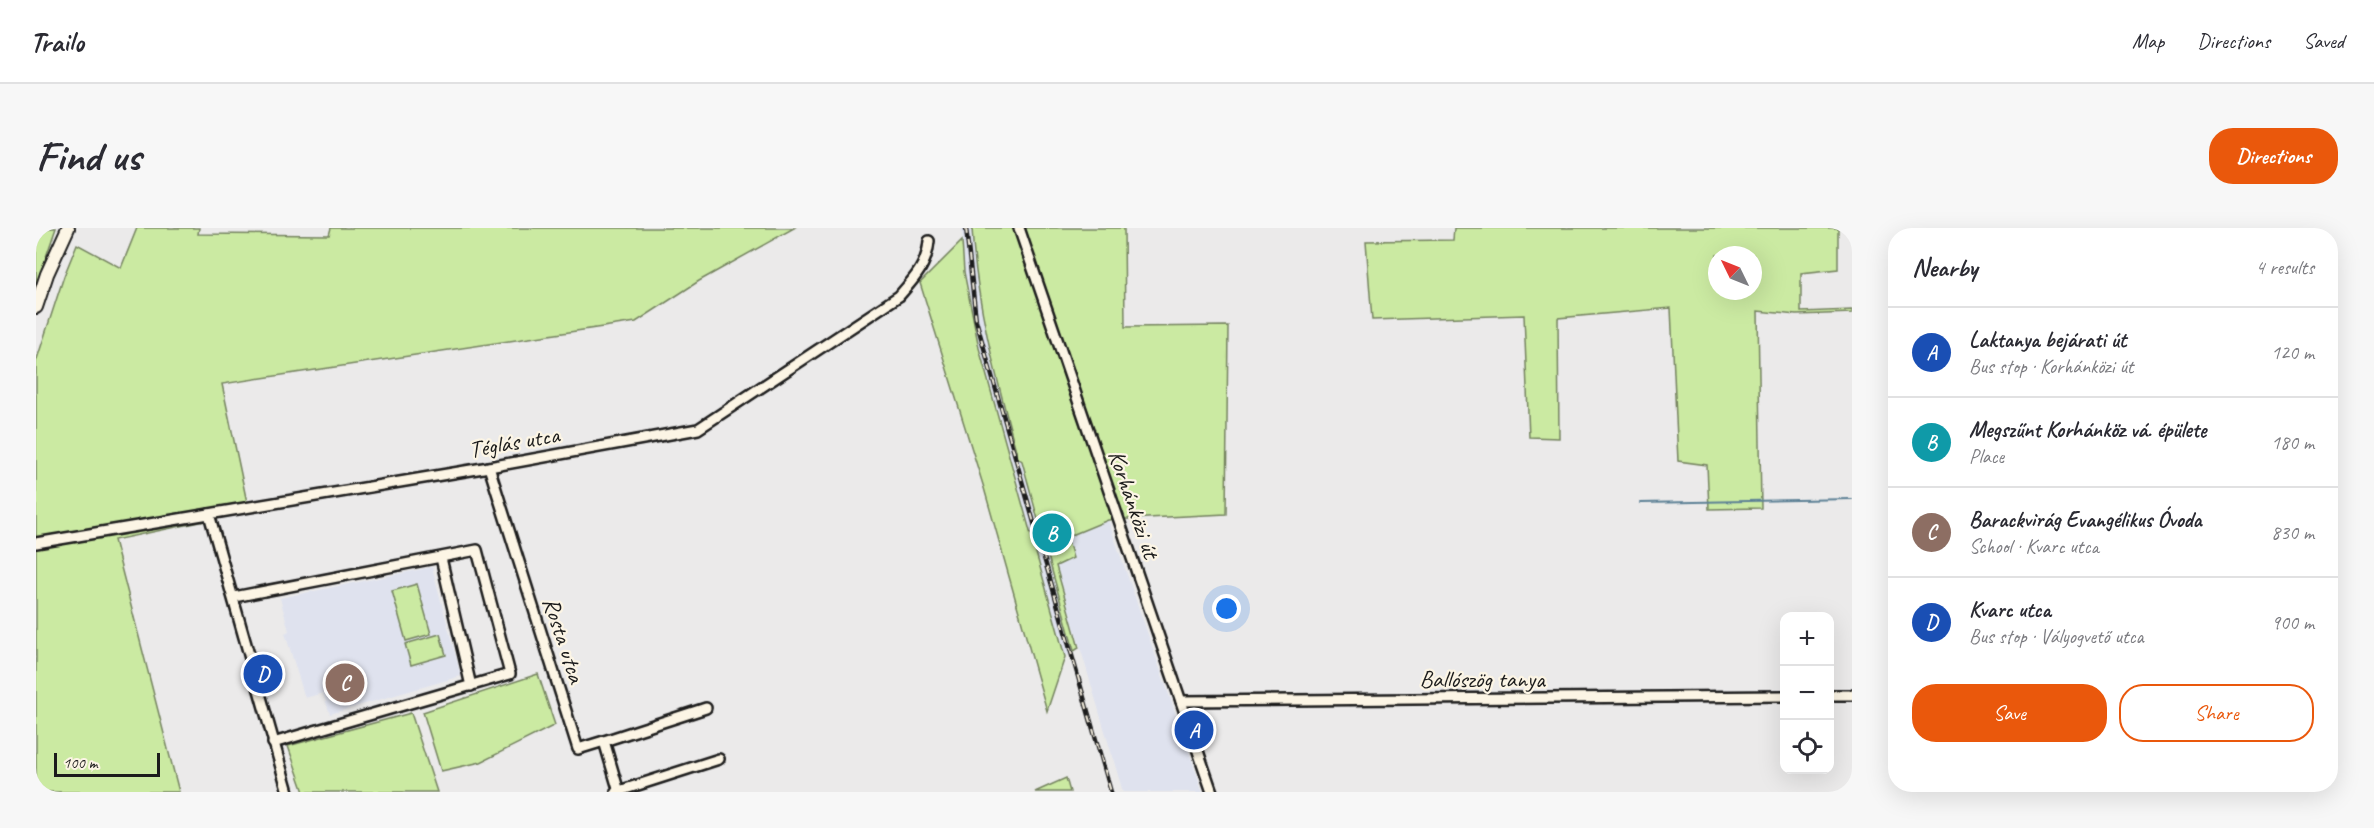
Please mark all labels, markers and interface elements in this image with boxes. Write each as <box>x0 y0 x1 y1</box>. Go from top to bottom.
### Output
text: Trailo <box>30 24 84 59</box>
text: Map <box>2132 28 2164 54</box>
text: Directions <box>2197 28 2270 54</box>
text: Saved <box>2303 28 2344 54</box>
button: Directions <box>2209 128 2338 184</box>
text: Find us <box>36 130 141 183</box>
north arrow <box>1708 246 1762 300</box>
text: Nearby <box>1912 251 1977 284</box>
text: 4 results <box>2255 255 2314 280</box>
text: Laktanya bejárati út <box>1969 326 2126 354</box>
text: A <box>1926 340 1937 365</box>
text: 120 m <box>2271 340 2314 365</box>
text: Bus stop · Korhánközi út <box>1969 354 2133 379</box>
text: Megszűnt Korhánköz vá. épülete <box>1969 416 2206 444</box>
street label: Téglás utca <box>466 419 563 465</box>
text: B <box>1926 430 1937 455</box>
text: 180 m <box>2271 430 2314 455</box>
text: Place <box>1969 444 2004 469</box>
street label: Korhánközi út <box>1102 446 1167 564</box>
text: Barackvirág Evangélikus Óvoda <box>1969 506 2202 534</box>
pin: B <box>1032 510 1072 556</box>
text: C <box>1927 520 1936 545</box>
text: 830 m <box>2271 520 2314 545</box>
text: School · Kvarc utca <box>1969 534 2099 559</box>
street label: Rosta utca <box>536 593 592 688</box>
your location <box>1212 594 1241 623</box>
text: Kvarc utca <box>1969 596 2051 624</box>
text: D <box>1926 610 1937 635</box>
text: 900 m <box>2271 610 2314 635</box>
map controls <box>1780 612 1834 774</box>
button: + <box>1780 612 1834 666</box>
text: Bus stop · Vályogvető utca <box>1969 624 2144 649</box>
pin: D <box>244 652 282 696</box>
pin: C <box>326 660 364 706</box>
street label: Ballószög tanya <box>1419 664 1546 694</box>
button: − <box>1780 666 1834 720</box>
button: Save <box>1912 684 2107 742</box>
button: Share <box>2119 684 2314 742</box>
pin: A <box>1174 708 1214 752</box>
button: locate <box>1780 720 1834 774</box>
scale bar <box>54 750 160 778</box>
text: 100 m <box>63 753 97 773</box>

